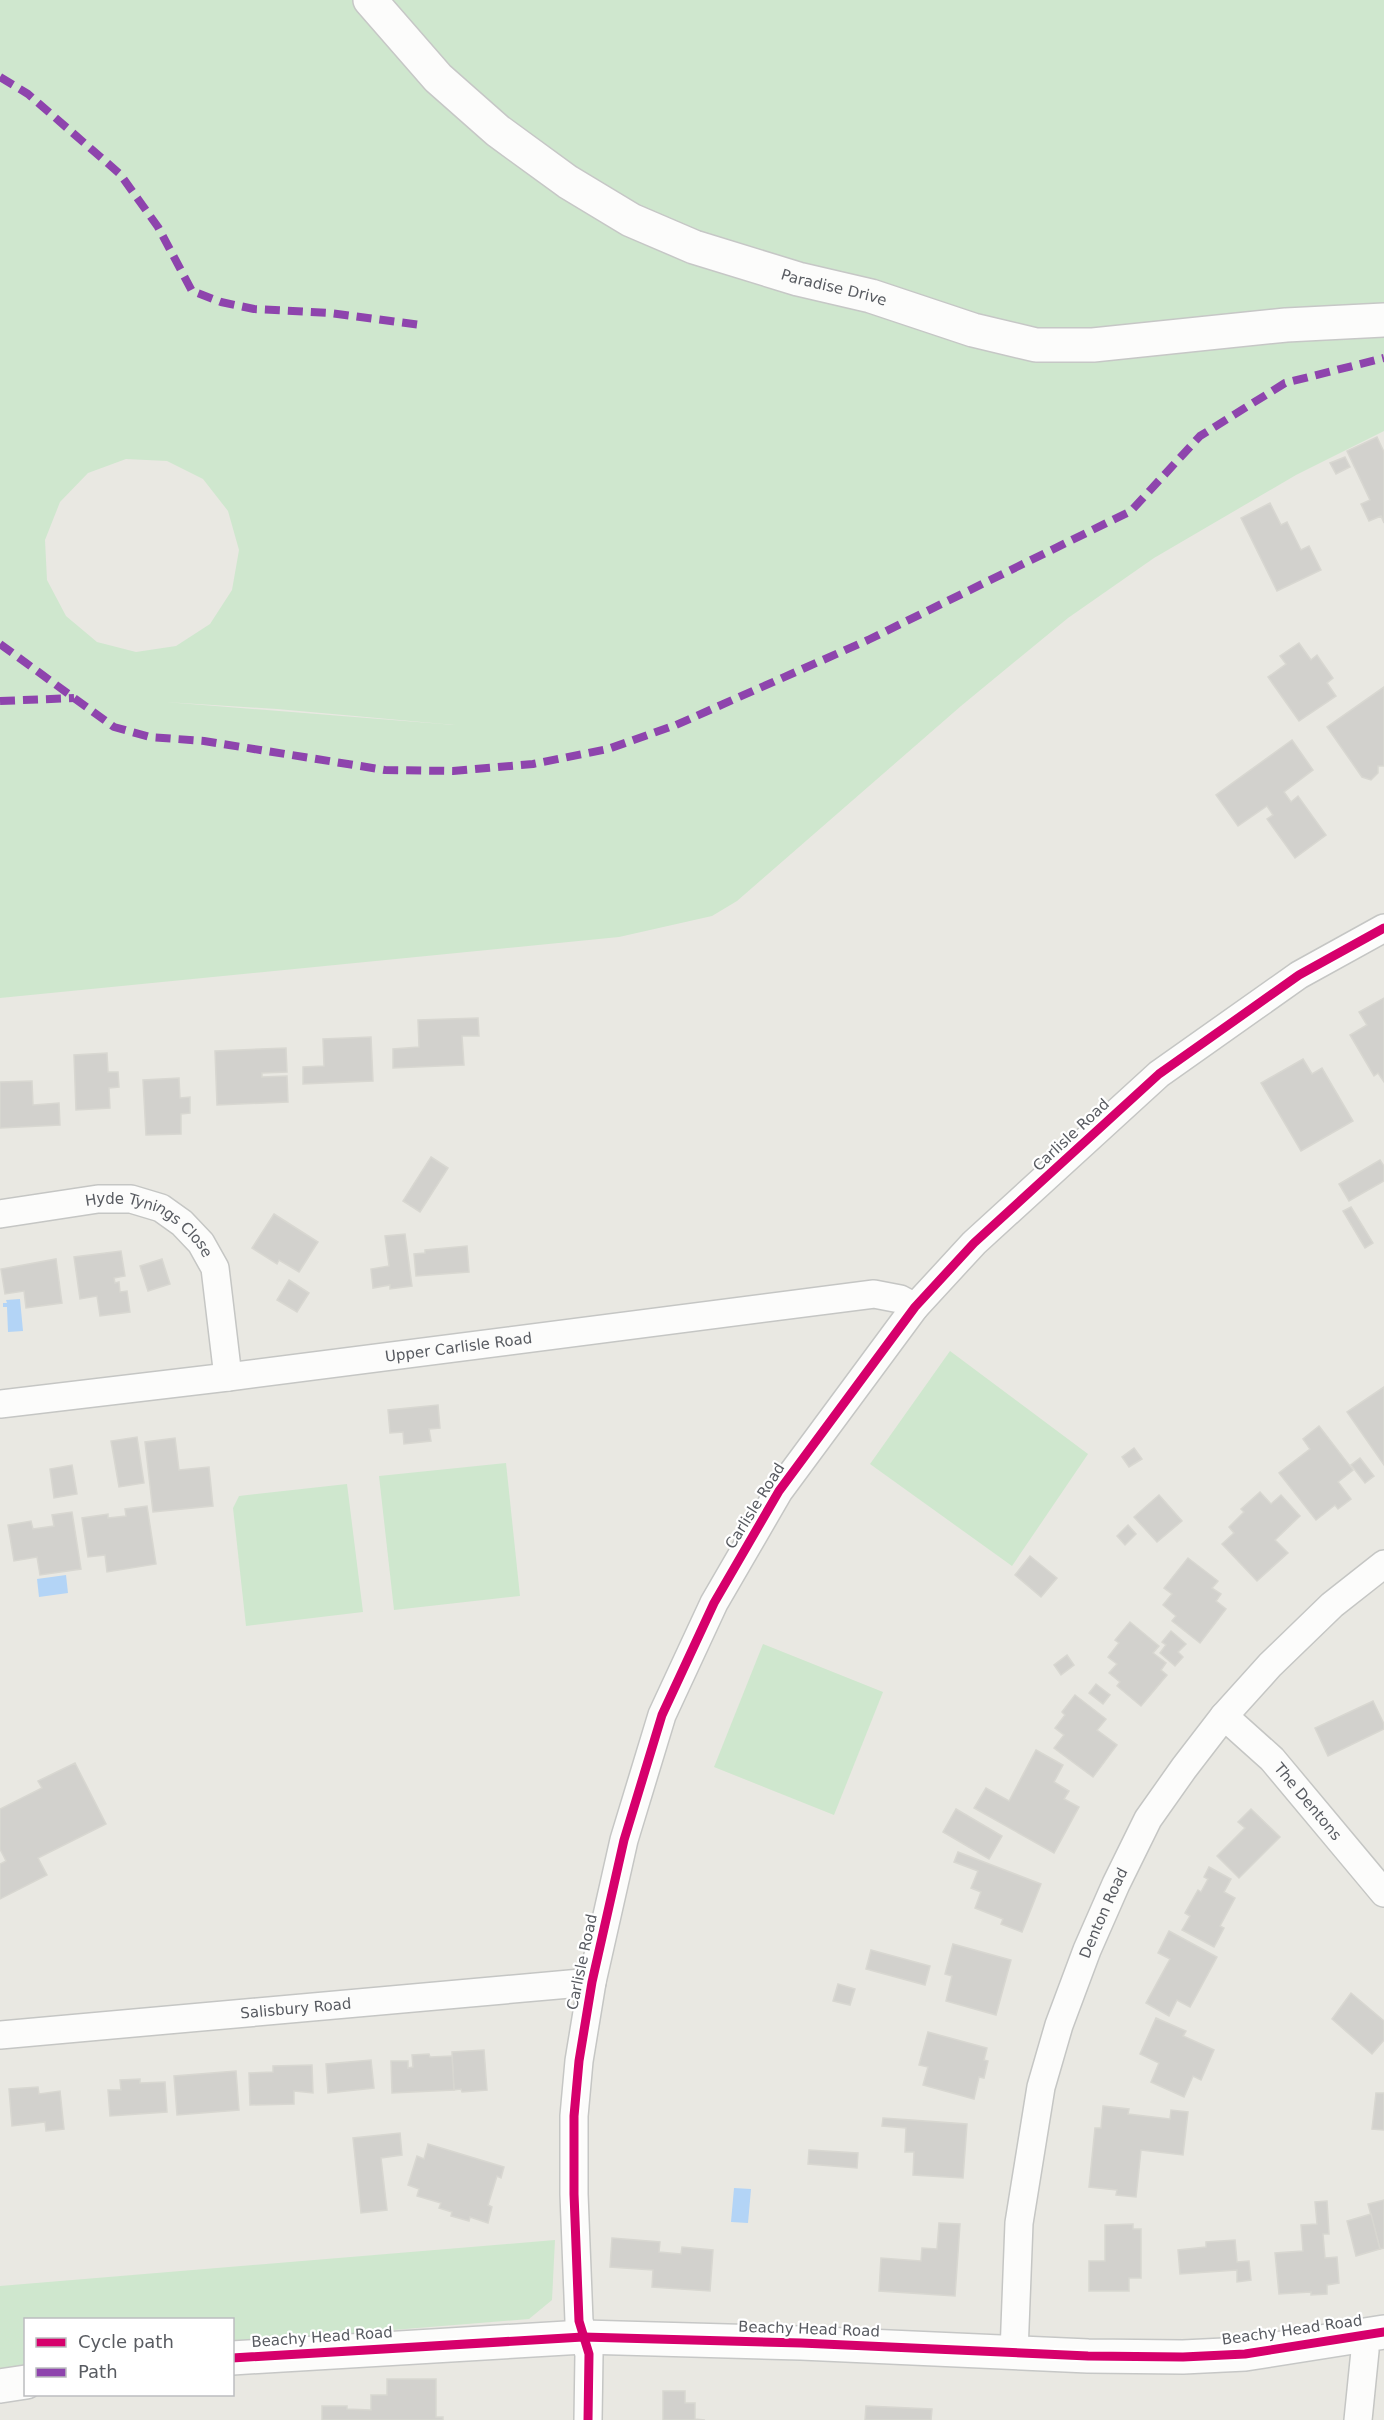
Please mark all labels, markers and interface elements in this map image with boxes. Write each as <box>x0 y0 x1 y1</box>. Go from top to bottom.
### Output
street label: Paradise Drive <box>779 265 889 310</box>
street label: Carlisle Road <box>1029 1095 1113 1175</box>
street label: Hyde Tynings Close <box>84 1189 216 1260</box>
street label: Upper Carlisle Road <box>384 1329 533 1366</box>
street label: Carlisle Road <box>721 1460 789 1552</box>
street label: The Dentons <box>1269 1758 1345 1844</box>
street label: Denton Road <box>1076 1865 1132 1961</box>
street label: Carlisle Road <box>563 1912 601 2012</box>
street label: Salisbury Road <box>240 1995 352 2022</box>
street label: Beachy Head Road <box>1221 2311 1363 2349</box>
legend <box>24 2318 234 2396</box>
street label: Beachy Head Road <box>738 2318 880 2340</box>
street label: Beachy Head Road <box>251 2323 393 2351</box>
text: Cycle path <box>78 2331 174 2352</box>
text: Path <box>78 2361 118 2382</box>

